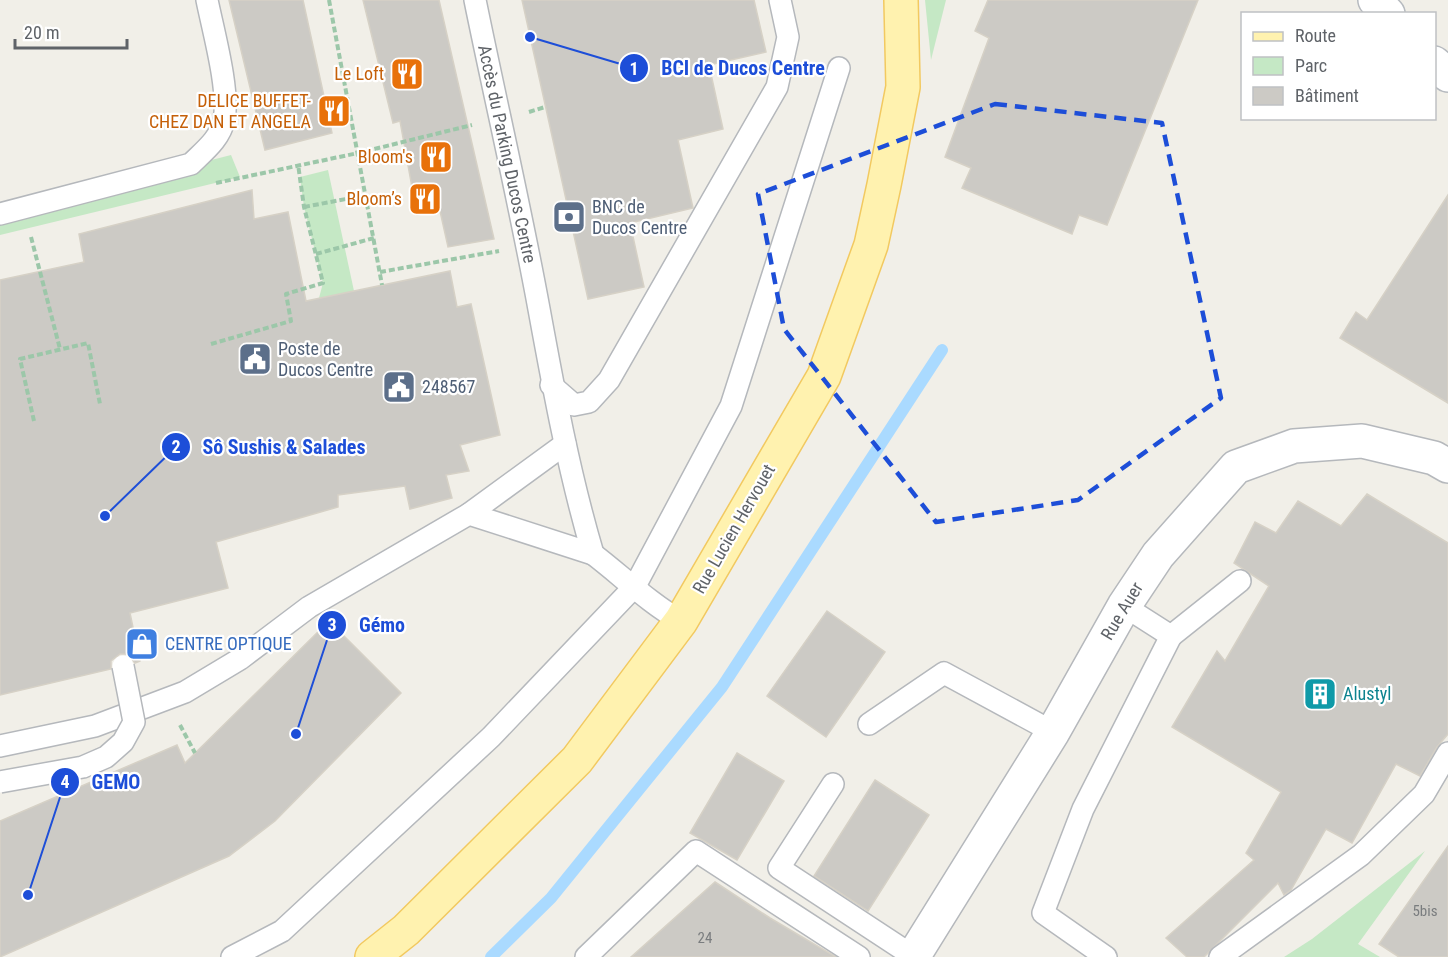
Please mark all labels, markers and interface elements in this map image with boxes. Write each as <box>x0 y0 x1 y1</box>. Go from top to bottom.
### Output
scale bar <box>15 12 128 50</box>
legend <box>1241 12 1436 120</box>
text: 20 m <box>24 22 59 43</box>
text: Route <box>1295 25 1336 46</box>
street label: Accès du Parking Ducos Centre <box>474 43 541 265</box>
callout: BCI de Ducos Centre <box>619 49 837 87</box>
text: Parc <box>1295 55 1327 76</box>
restaurant icon: Le Loft <box>389 56 425 92</box>
text: BCI de Ducos Centre <box>661 56 825 80</box>
text: 1 <box>629 58 639 79</box>
place label: Le Loft <box>334 63 384 84</box>
text: Bâtiment <box>1295 85 1359 106</box>
place label: DELICE BUFFET- CHEZ DAN ET ANGELA <box>149 90 312 132</box>
restaurant icon: DELICE BUFFET- CHEZ DAN ET ANGELA <box>316 93 352 129</box>
restaurant icon: Bloom's <box>418 139 454 175</box>
place label: Bloom's <box>358 146 413 167</box>
restaurant icon: Bloom’s <box>407 181 443 217</box>
place label: Bloom’s <box>346 188 402 209</box>
place label: BNC de Ducos Centre <box>592 196 687 238</box>
bank icon: BNC de Ducos Centre <box>551 199 587 235</box>
place label: Poste de Ducos Centre <box>278 338 373 380</box>
public building icon: Poste de Ducos Centre <box>237 341 273 377</box>
public building icon: 248567 <box>381 369 417 405</box>
place label: 248567 <box>422 376 475 397</box>
callout: Sô Sushis & Salades <box>161 428 378 466</box>
text: Sô Sushis & Salades <box>202 435 366 459</box>
text: 2 <box>171 436 181 457</box>
street label: Rue Lucien Hervouet <box>688 460 779 597</box>
street label: Rue Auer <box>1096 578 1147 643</box>
callout: Gémo <box>317 606 417 644</box>
text: Gémo <box>359 613 405 637</box>
text: 3 <box>327 614 337 635</box>
shop icon: CENTRE OPTIQUE <box>124 626 160 662</box>
place label: CENTRE OPTIQUE <box>165 633 292 654</box>
building icon: Alustyl <box>1302 676 1338 712</box>
place label: Alustyl <box>1343 683 1391 704</box>
callout: GEMO <box>50 763 153 801</box>
text: GEMO <box>92 770 140 794</box>
text: 4 <box>60 771 70 792</box>
house number: 5bis <box>1412 902 1438 920</box>
house number: 24 <box>698 929 712 947</box>

